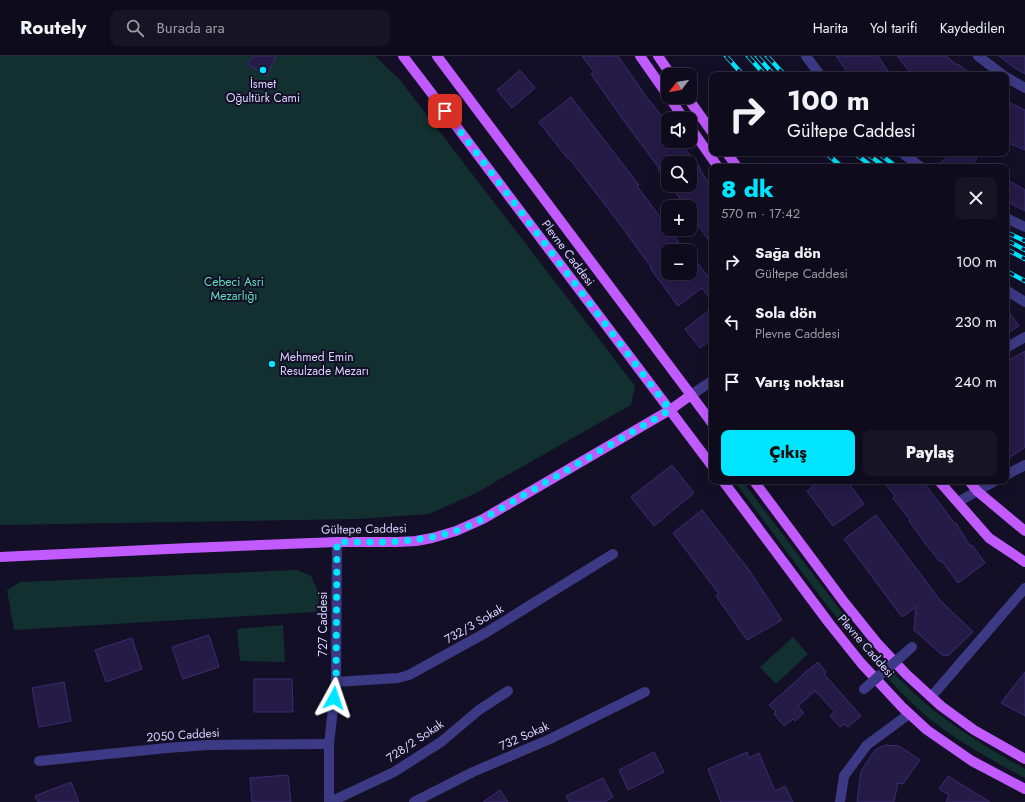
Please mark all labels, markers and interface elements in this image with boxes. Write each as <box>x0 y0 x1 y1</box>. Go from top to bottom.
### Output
search box <box>110 10 390 46</box>
text: Routely <box>20 14 86 41</box>
icon: search <box>124 17 146 39</box>
text: Burada ara <box>156 17 225 39</box>
text: Harita <box>813 18 848 38</box>
text: Yol tarifi <box>870 18 918 38</box>
text: Kaydedilen <box>940 18 1005 38</box>
marker: İsmet Oğultürk Cami <box>258 65 268 75</box>
north arrow <box>661 68 697 104</box>
map controls <box>661 68 697 280</box>
place label: İsmet Oğultürk Cami <box>226 75 300 107</box>
text: 100 m <box>787 80 870 121</box>
icon: right <box>721 88 773 140</box>
pin <box>428 94 462 128</box>
icon: arrive <box>434 100 456 122</box>
button: sound <box>661 112 697 148</box>
text: Gültepe Caddesi <box>787 118 916 144</box>
button: search <box>661 156 697 192</box>
text: 8 dk <box>721 171 774 206</box>
button: close <box>955 177 997 219</box>
button: + <box>661 200 697 236</box>
text: 570 m · 17:42 <box>721 204 800 223</box>
street label: Plevne Caddesi <box>537 216 599 290</box>
text: Sağa dön <box>755 242 821 264</box>
button: − <box>661 244 697 280</box>
icon: right <box>721 251 743 273</box>
text: 100 m <box>956 251 997 273</box>
text: Gültepe Caddesi <box>755 264 848 283</box>
park label: Cebeci Asri Mezarlığı <box>204 273 264 305</box>
text: Sola dön <box>755 302 817 324</box>
icon: left <box>721 311 743 333</box>
text: 230 m <box>955 311 997 333</box>
text: Plevne Caddesi <box>755 324 840 343</box>
place label: Mehmed Emin Resulzade Mezarı <box>280 348 369 380</box>
marker: Mehmed Emin Resulzade Mezarı <box>267 359 277 369</box>
icon: arrive <box>721 371 743 393</box>
text: Varış noktası <box>755 371 844 393</box>
text: 240 m <box>955 371 997 393</box>
button: Çıkış <box>721 430 855 476</box>
button: Paylaş <box>863 430 997 476</box>
street label: Gültepe Caddesi <box>321 519 407 539</box>
street label: 727 Caddesi <box>314 592 332 656</box>
street label: 732/3 Sokak <box>441 599 507 648</box>
street label: Plevne Caddesi <box>833 610 899 682</box>
position arrow <box>313 677 355 719</box>
street label: 728/2 Sokak <box>383 715 448 767</box>
street label: 732 Sokak <box>496 717 552 755</box>
street label: 2050 Caddesi <box>146 723 220 747</box>

